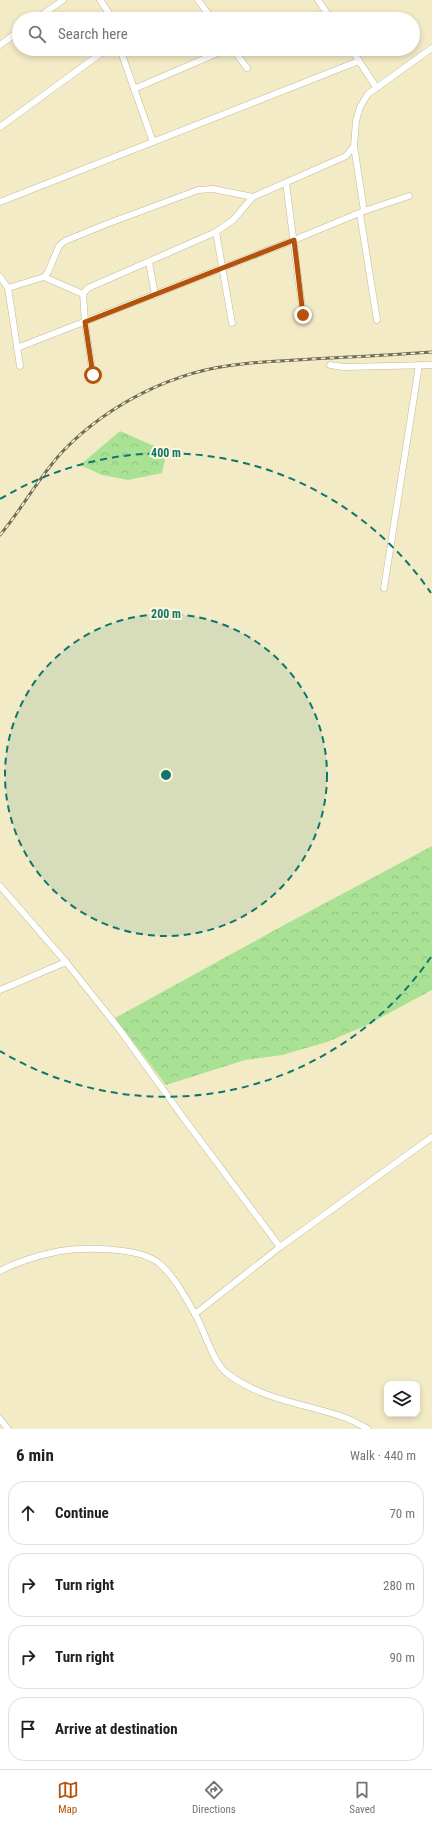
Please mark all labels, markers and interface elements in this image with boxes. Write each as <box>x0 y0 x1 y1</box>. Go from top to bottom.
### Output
search box <box>12 12 420 56</box>
icon: search <box>26 23 48 45</box>
text: Search here <box>58 25 128 43</box>
route end <box>294 306 312 324</box>
route start <box>84 366 102 384</box>
text: 400 m <box>151 446 181 460</box>
text: 200 m <box>151 607 181 621</box>
centre of rings <box>159 768 173 782</box>
map controls <box>384 1381 420 1417</box>
button: layers <box>384 1381 420 1417</box>
text: 6 min <box>16 1445 54 1465</box>
text: Walk · 440 m <box>350 1448 416 1463</box>
icon: ahead <box>17 1502 39 1524</box>
text: Continue <box>55 1504 109 1522</box>
text: 70 m <box>389 1506 415 1521</box>
icon: right <box>17 1574 39 1596</box>
text: Turn right <box>55 1576 114 1594</box>
text: 280 m <box>383 1578 415 1593</box>
icon: right <box>17 1646 39 1668</box>
text: Turn right <box>55 1648 114 1666</box>
text: 90 m <box>389 1650 415 1665</box>
icon: arrive <box>17 1718 39 1740</box>
text: Arrive at destination <box>55 1720 178 1738</box>
tab: Map <box>57 1779 79 1816</box>
tab: Directions <box>192 1779 236 1816</box>
tab: Saved <box>349 1779 375 1816</box>

